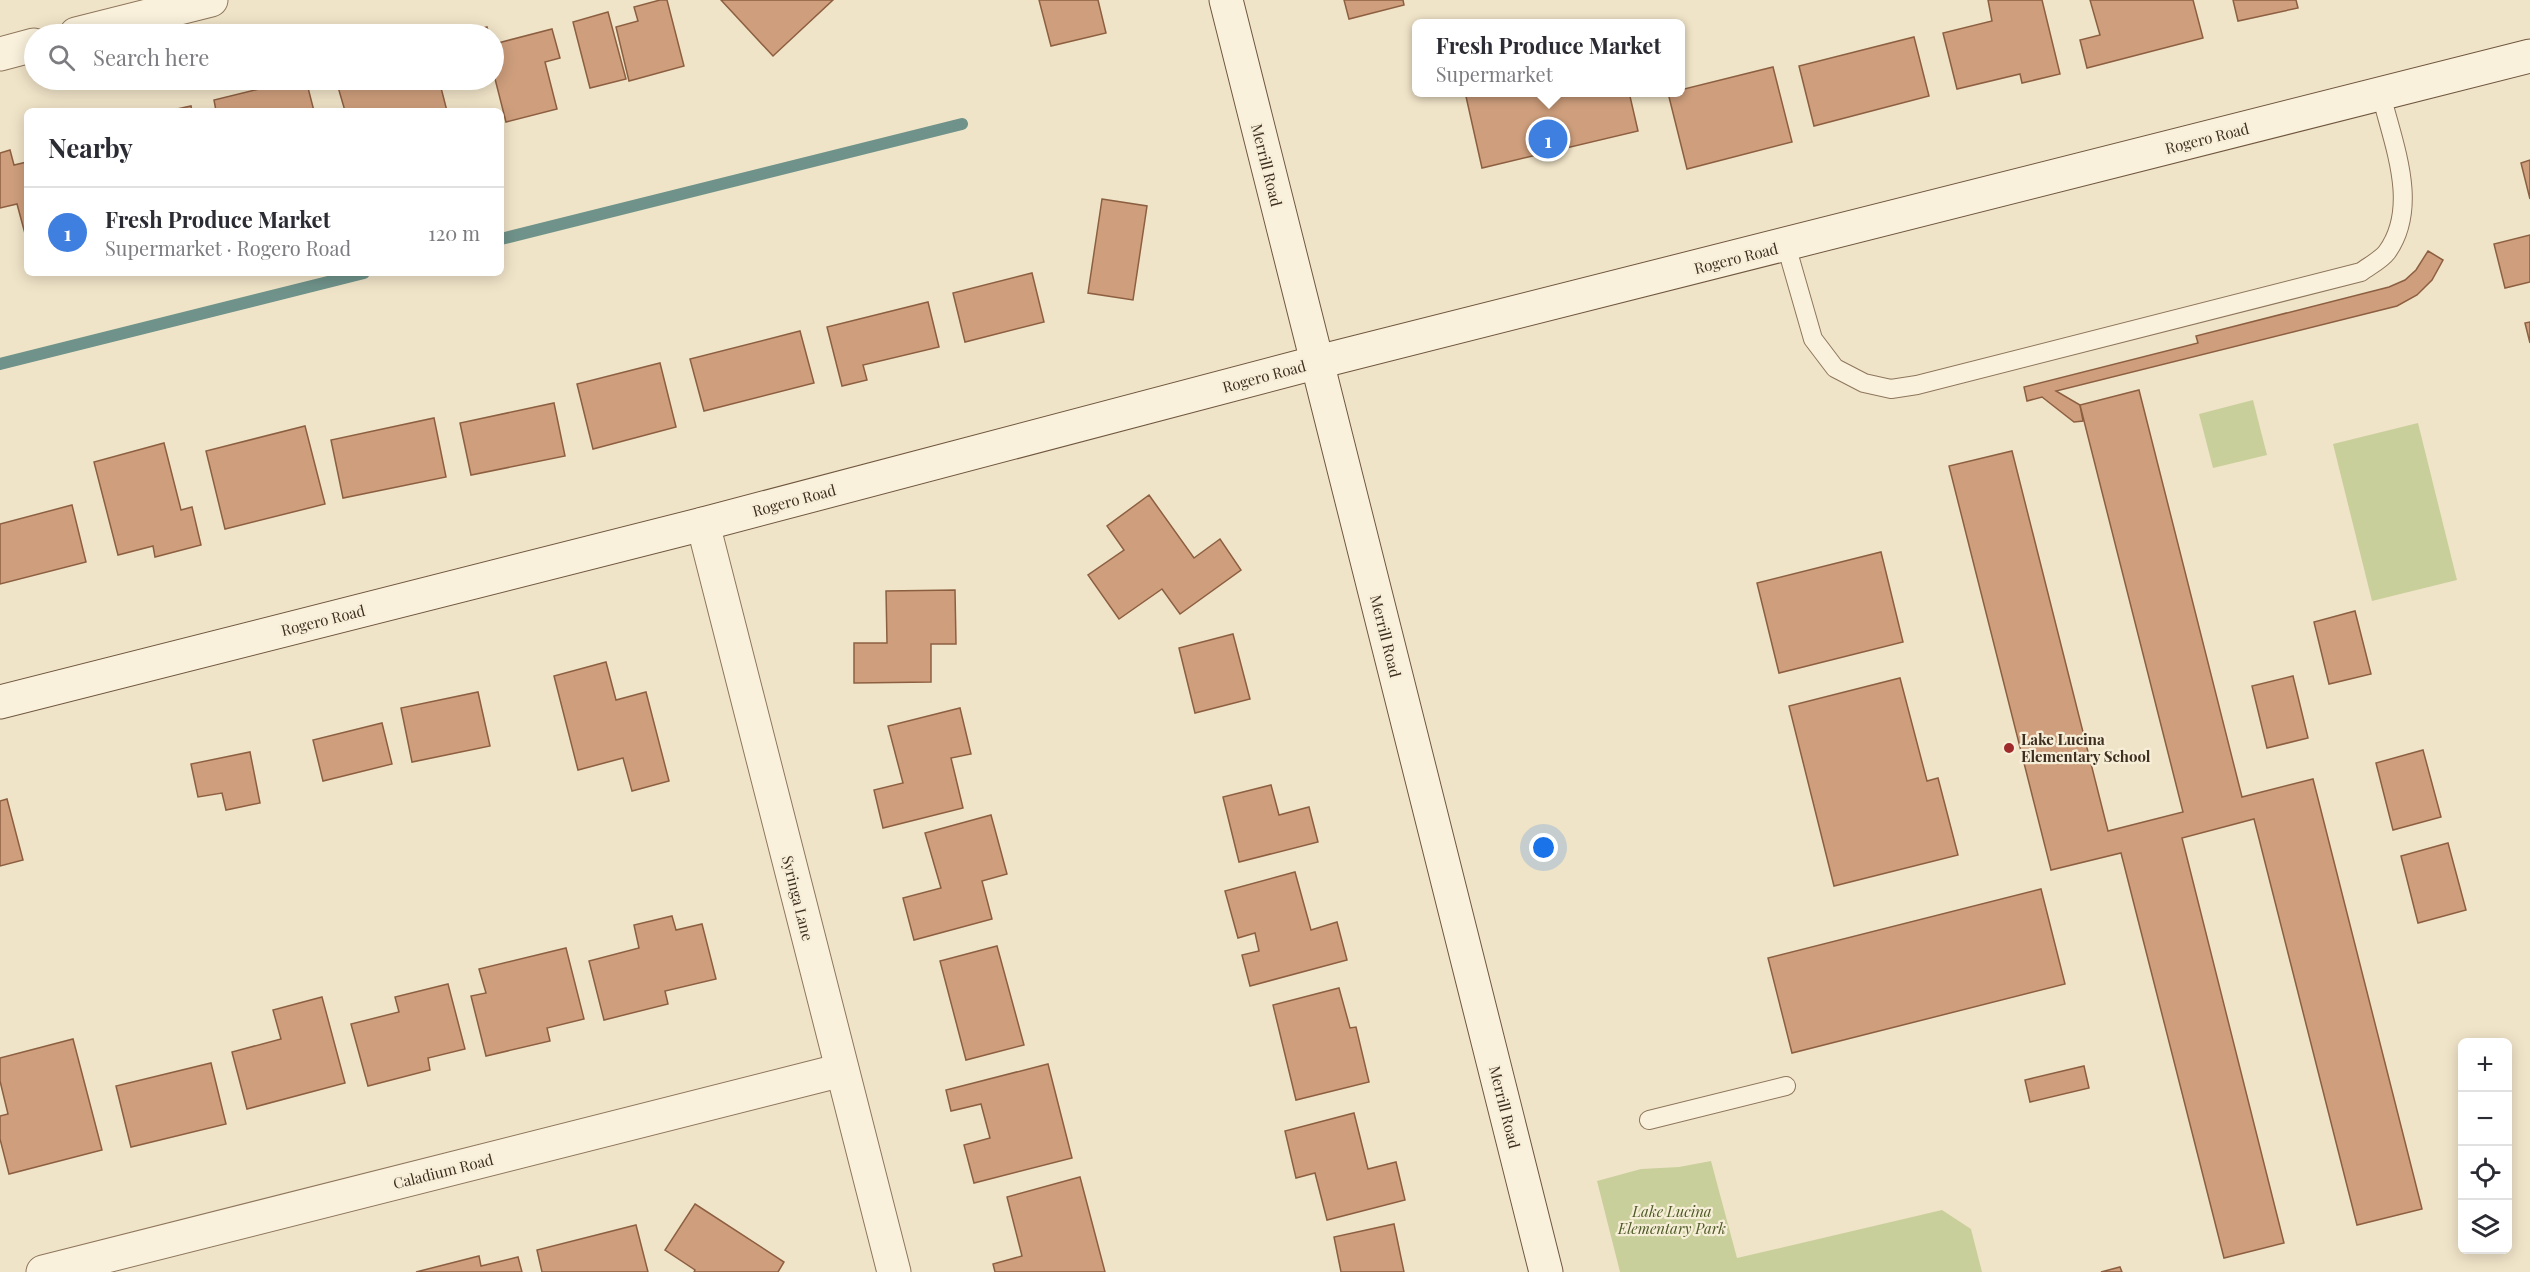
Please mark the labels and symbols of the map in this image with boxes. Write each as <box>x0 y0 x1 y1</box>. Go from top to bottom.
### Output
pin: 1 <box>1528 116 1568 162</box>
street label: Rogero Road <box>2163 118 2251 158</box>
street label: Merrill Road <box>1247 122 1287 209</box>
street label: Rogero Road <box>1692 238 1780 278</box>
street label: Rogero Road <box>1220 355 1308 397</box>
street label: Rogero Road <box>750 479 838 521</box>
street label: Merrill Road <box>1366 593 1406 680</box>
street label: Rogero Road <box>279 600 367 640</box>
place label: Lake Lucina Elementary School <box>2021 729 2151 766</box>
marker: Lake Lucina Elementary School <box>2002 741 2016 755</box>
your location <box>1529 833 1558 862</box>
street label: Syringa Lane <box>778 853 818 943</box>
street label: Merrill Road <box>1485 1064 1525 1151</box>
street label: Caladium Road <box>391 1149 495 1193</box>
park label: Lake Lucina Elementary Park <box>1617 1201 1726 1238</box>

